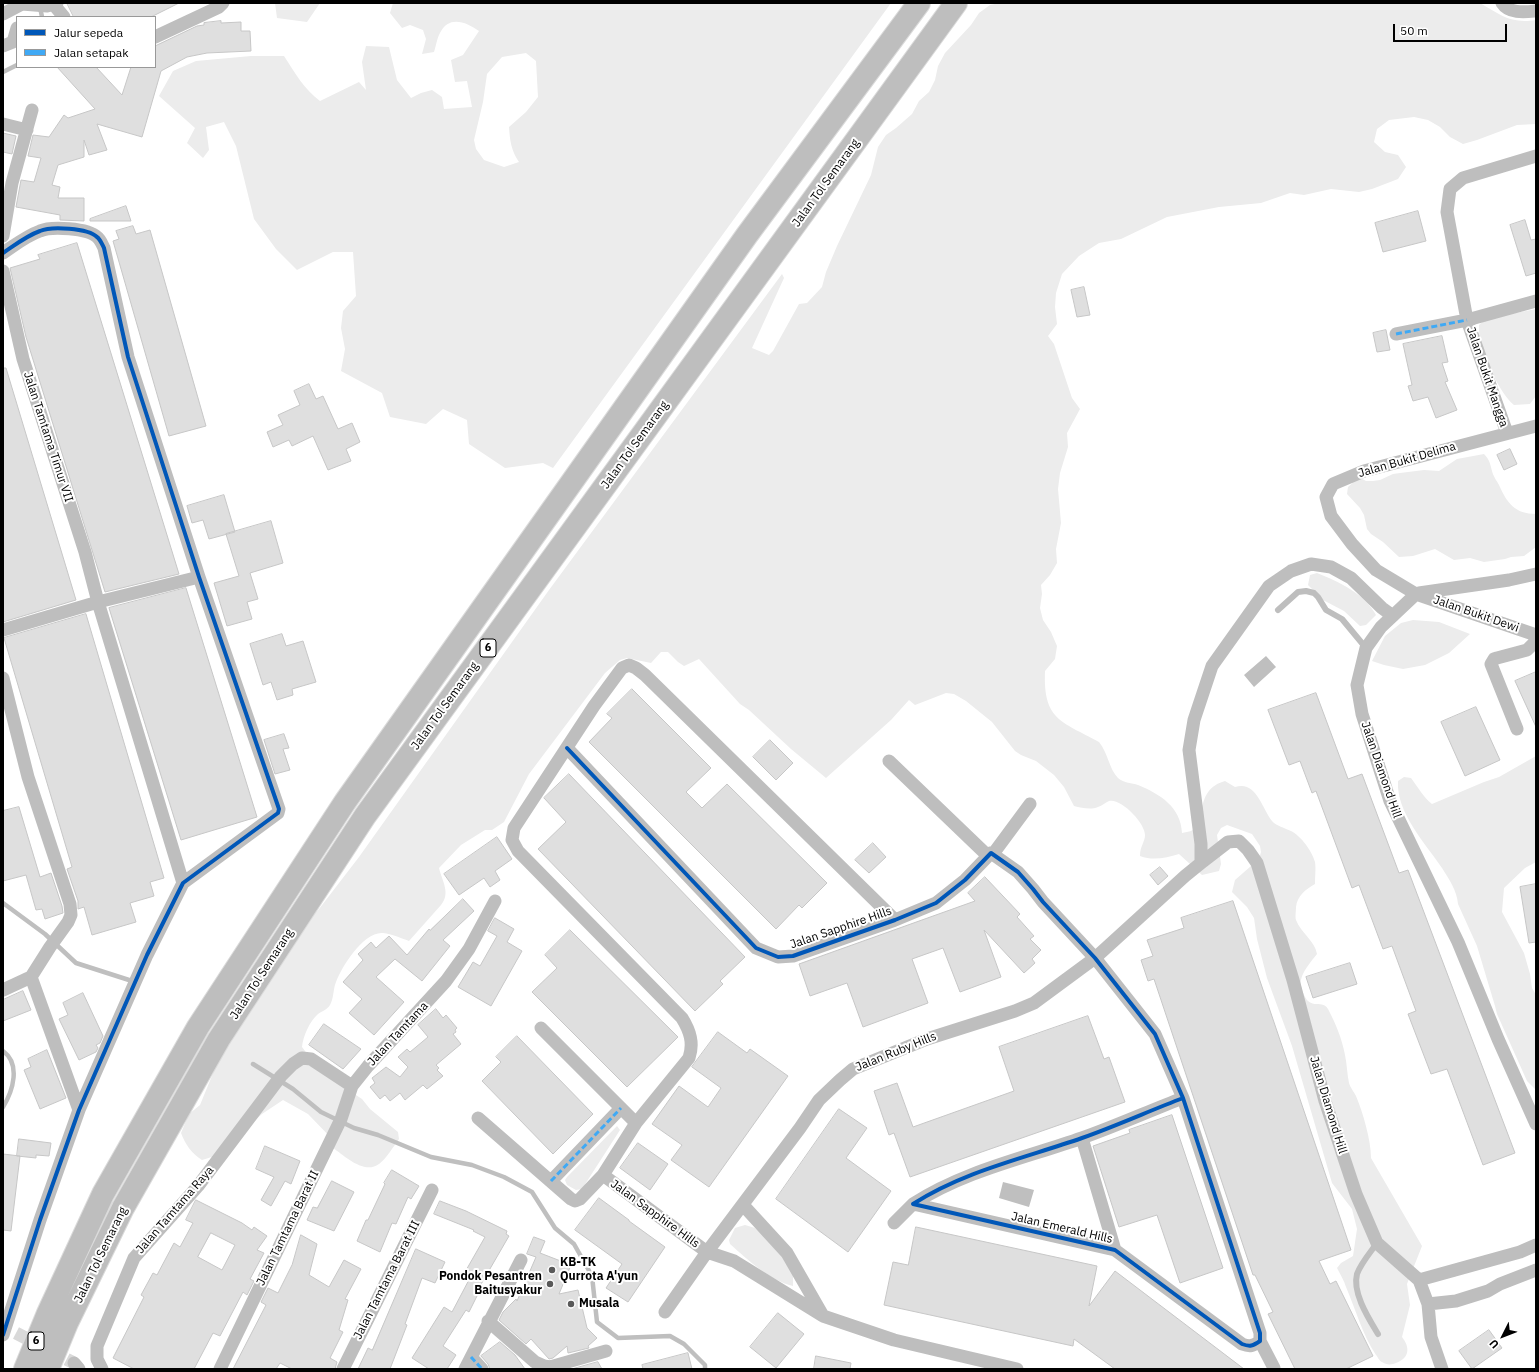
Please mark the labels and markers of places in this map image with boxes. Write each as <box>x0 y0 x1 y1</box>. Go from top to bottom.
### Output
place label: KB-TK Qurrota A'yun <box>560 1256 638 1284</box>
marker: KB-TK Qurrota A'yun <box>547 1265 557 1275</box>
place label: Pondok Pesantren Baitusyakur <box>439 1270 542 1298</box>
marker: Pondok Pesantren Baitusyakur <box>545 1279 555 1289</box>
place label: Musala <box>579 1297 619 1311</box>
marker: Musala <box>566 1299 576 1309</box>

